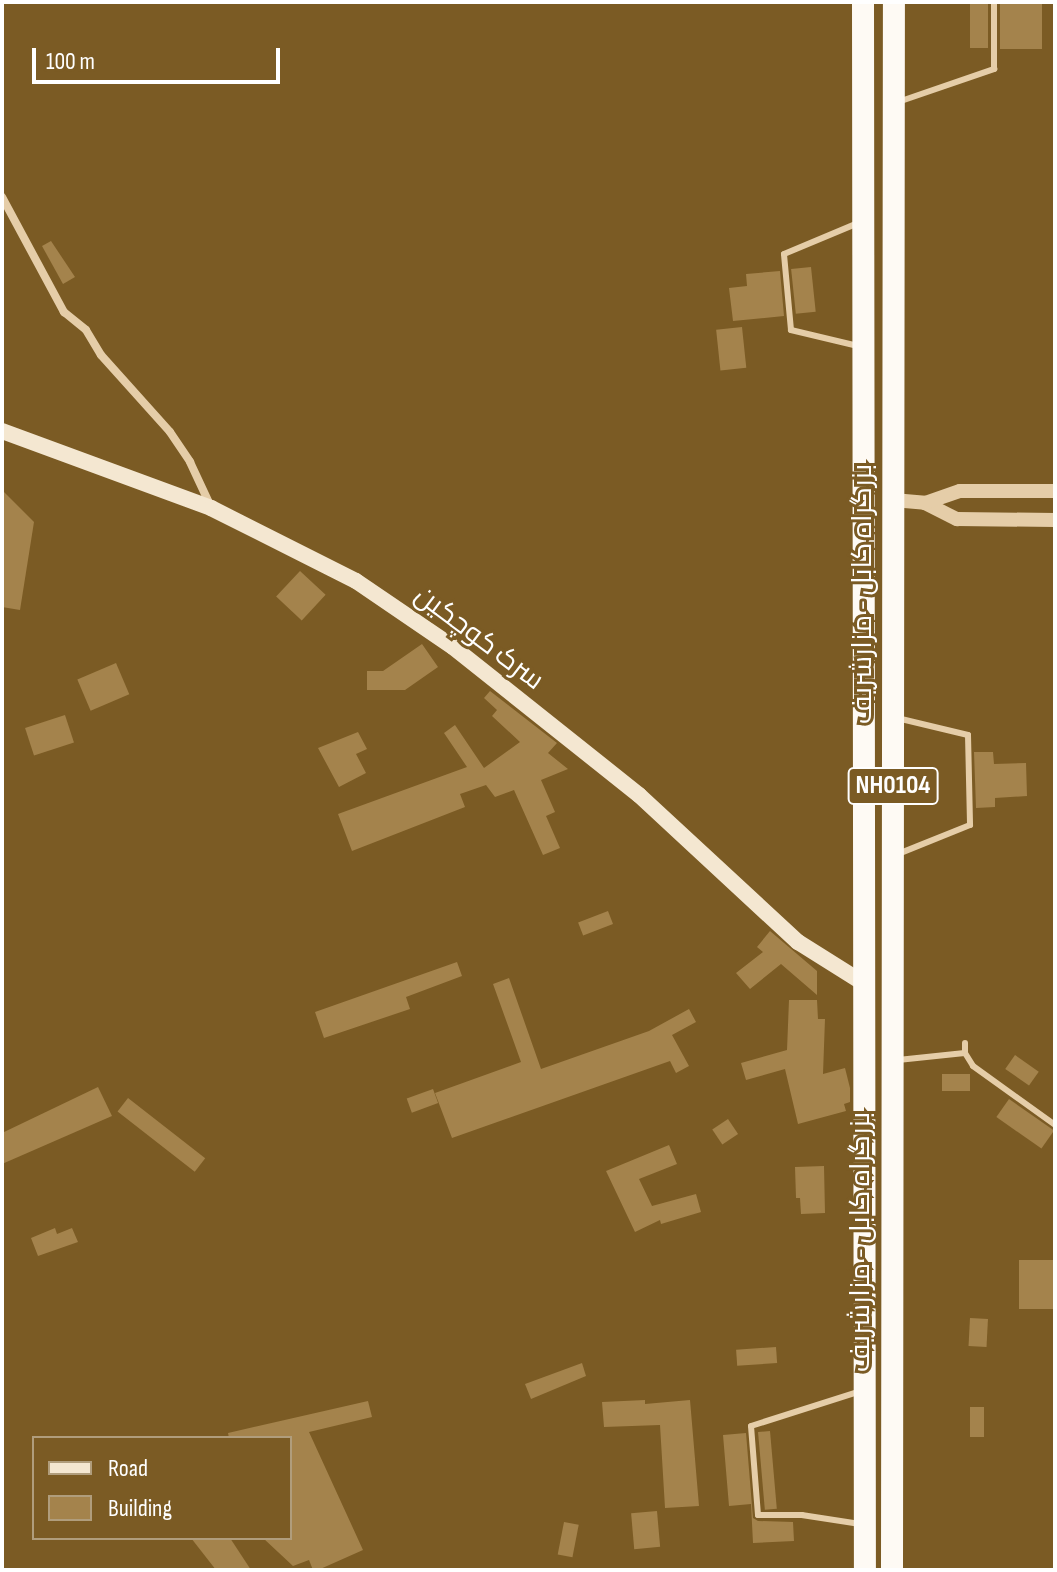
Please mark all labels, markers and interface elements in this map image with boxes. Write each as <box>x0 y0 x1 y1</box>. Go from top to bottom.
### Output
scale bar <box>36 32 284 82</box>
text: 100 m <box>46 47 95 76</box>
street label: بزرگراه کابل - مزارشریف <box>846 464 880 724</box>
street label: سرک کوچکین <box>408 579 550 697</box>
road number: NH0104 <box>847 764 939 808</box>
street label: بزرگراه کابل - مزارشریف <box>844 1112 878 1372</box>
legend <box>32 1436 292 1540</box>
text: Road <box>108 1454 148 1483</box>
text: Building <box>108 1494 172 1523</box>

